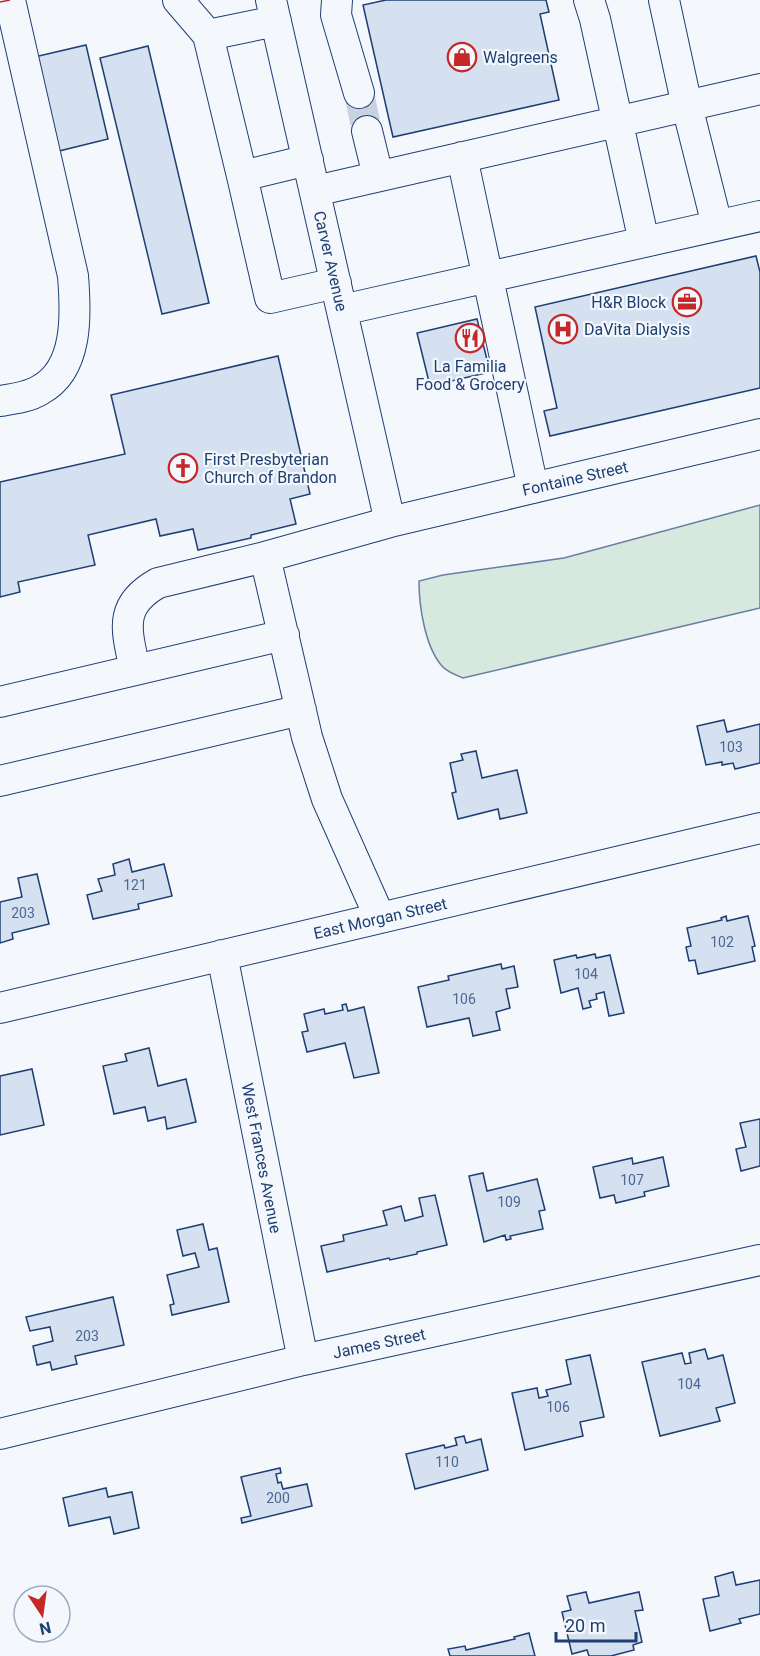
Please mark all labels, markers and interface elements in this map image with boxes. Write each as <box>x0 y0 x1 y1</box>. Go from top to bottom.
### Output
shop icon: Walgreens <box>446 41 478 73</box>
place label: Walgreens <box>483 48 558 67</box>
street label: Carver Avenue <box>310 209 351 313</box>
office icon: H&R Block <box>671 286 703 318</box>
place label: H&R Block <box>591 293 667 312</box>
hospital icon: DaVita Dialysis <box>547 313 579 345</box>
place label: DaVita Dialysis <box>584 320 690 339</box>
restaurant icon: La Familia Food & Grocery <box>454 322 486 354</box>
place label: La Familia Food & Grocery <box>415 357 525 394</box>
place label: First Presbyterian Church of Brandon <box>204 450 337 487</box>
church icon: First Presbyterian Church of Brandon <box>167 452 199 484</box>
street label: Fontaine Street <box>520 457 630 500</box>
house number: 103 <box>719 739 743 755</box>
house number: 121 <box>123 877 147 893</box>
street label: East Morgan Street <box>312 894 449 943</box>
house number: 203 <box>11 905 35 921</box>
house number: 102 <box>710 934 734 950</box>
house number: 104 <box>574 966 598 982</box>
house number: 106 <box>452 991 476 1007</box>
street label: West Frances Avenue <box>238 1081 285 1235</box>
house number: 107 <box>620 1172 644 1188</box>
house number: 109 <box>497 1194 521 1210</box>
street label: James Street <box>331 1324 427 1363</box>
house number: 203 <box>75 1328 99 1344</box>
house number: 104 <box>677 1376 701 1392</box>
house number: 106 <box>546 1399 570 1415</box>
house number: 110 <box>435 1454 459 1470</box>
house number: 200 <box>266 1490 290 1506</box>
north arrow <box>12 1584 72 1644</box>
scale bar <box>556 1605 636 1643</box>
text: 20 m <box>565 1615 605 1636</box>
text: N <box>38 1618 53 1639</box>

